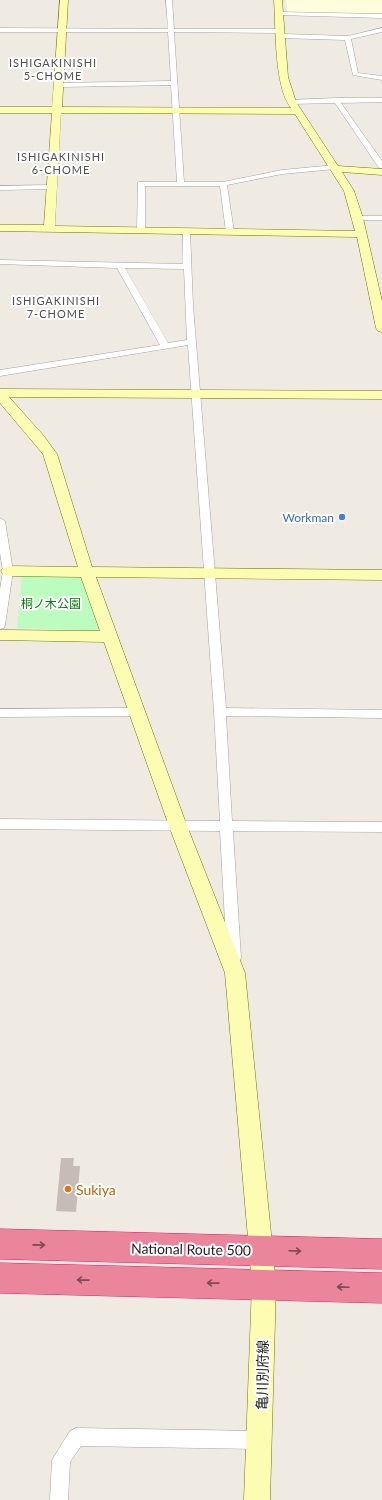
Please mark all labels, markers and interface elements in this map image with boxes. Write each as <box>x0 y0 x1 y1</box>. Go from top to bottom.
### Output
district label: ISHIGAKINISHI 5-CHOME <box>9 56 97 82</box>
district label: ISHIGAKINISHI 6-CHOME <box>17 150 105 176</box>
district label: ISHIGAKINISHI 7-CHOME <box>12 294 100 320</box>
place label: Workman <box>282 510 334 525</box>
marker: Workman <box>337 512 347 522</box>
park label: 桐ノ木公園 <box>21 596 81 611</box>
place label: Sukiya <box>76 1181 116 1198</box>
marker: Sukiya <box>63 1184 73 1194</box>
street label: National Route 500 <box>131 1239 251 1259</box>
one-way arrow <box>32 1241 45 1249</box>
one-way arrow <box>288 1247 301 1254</box>
one-way arrow <box>77 1276 90 1284</box>
one-way arrow <box>207 1279 220 1287</box>
one-way arrow <box>337 1283 350 1291</box>
street label: 亀川別府線 <box>253 1340 271 1410</box>

